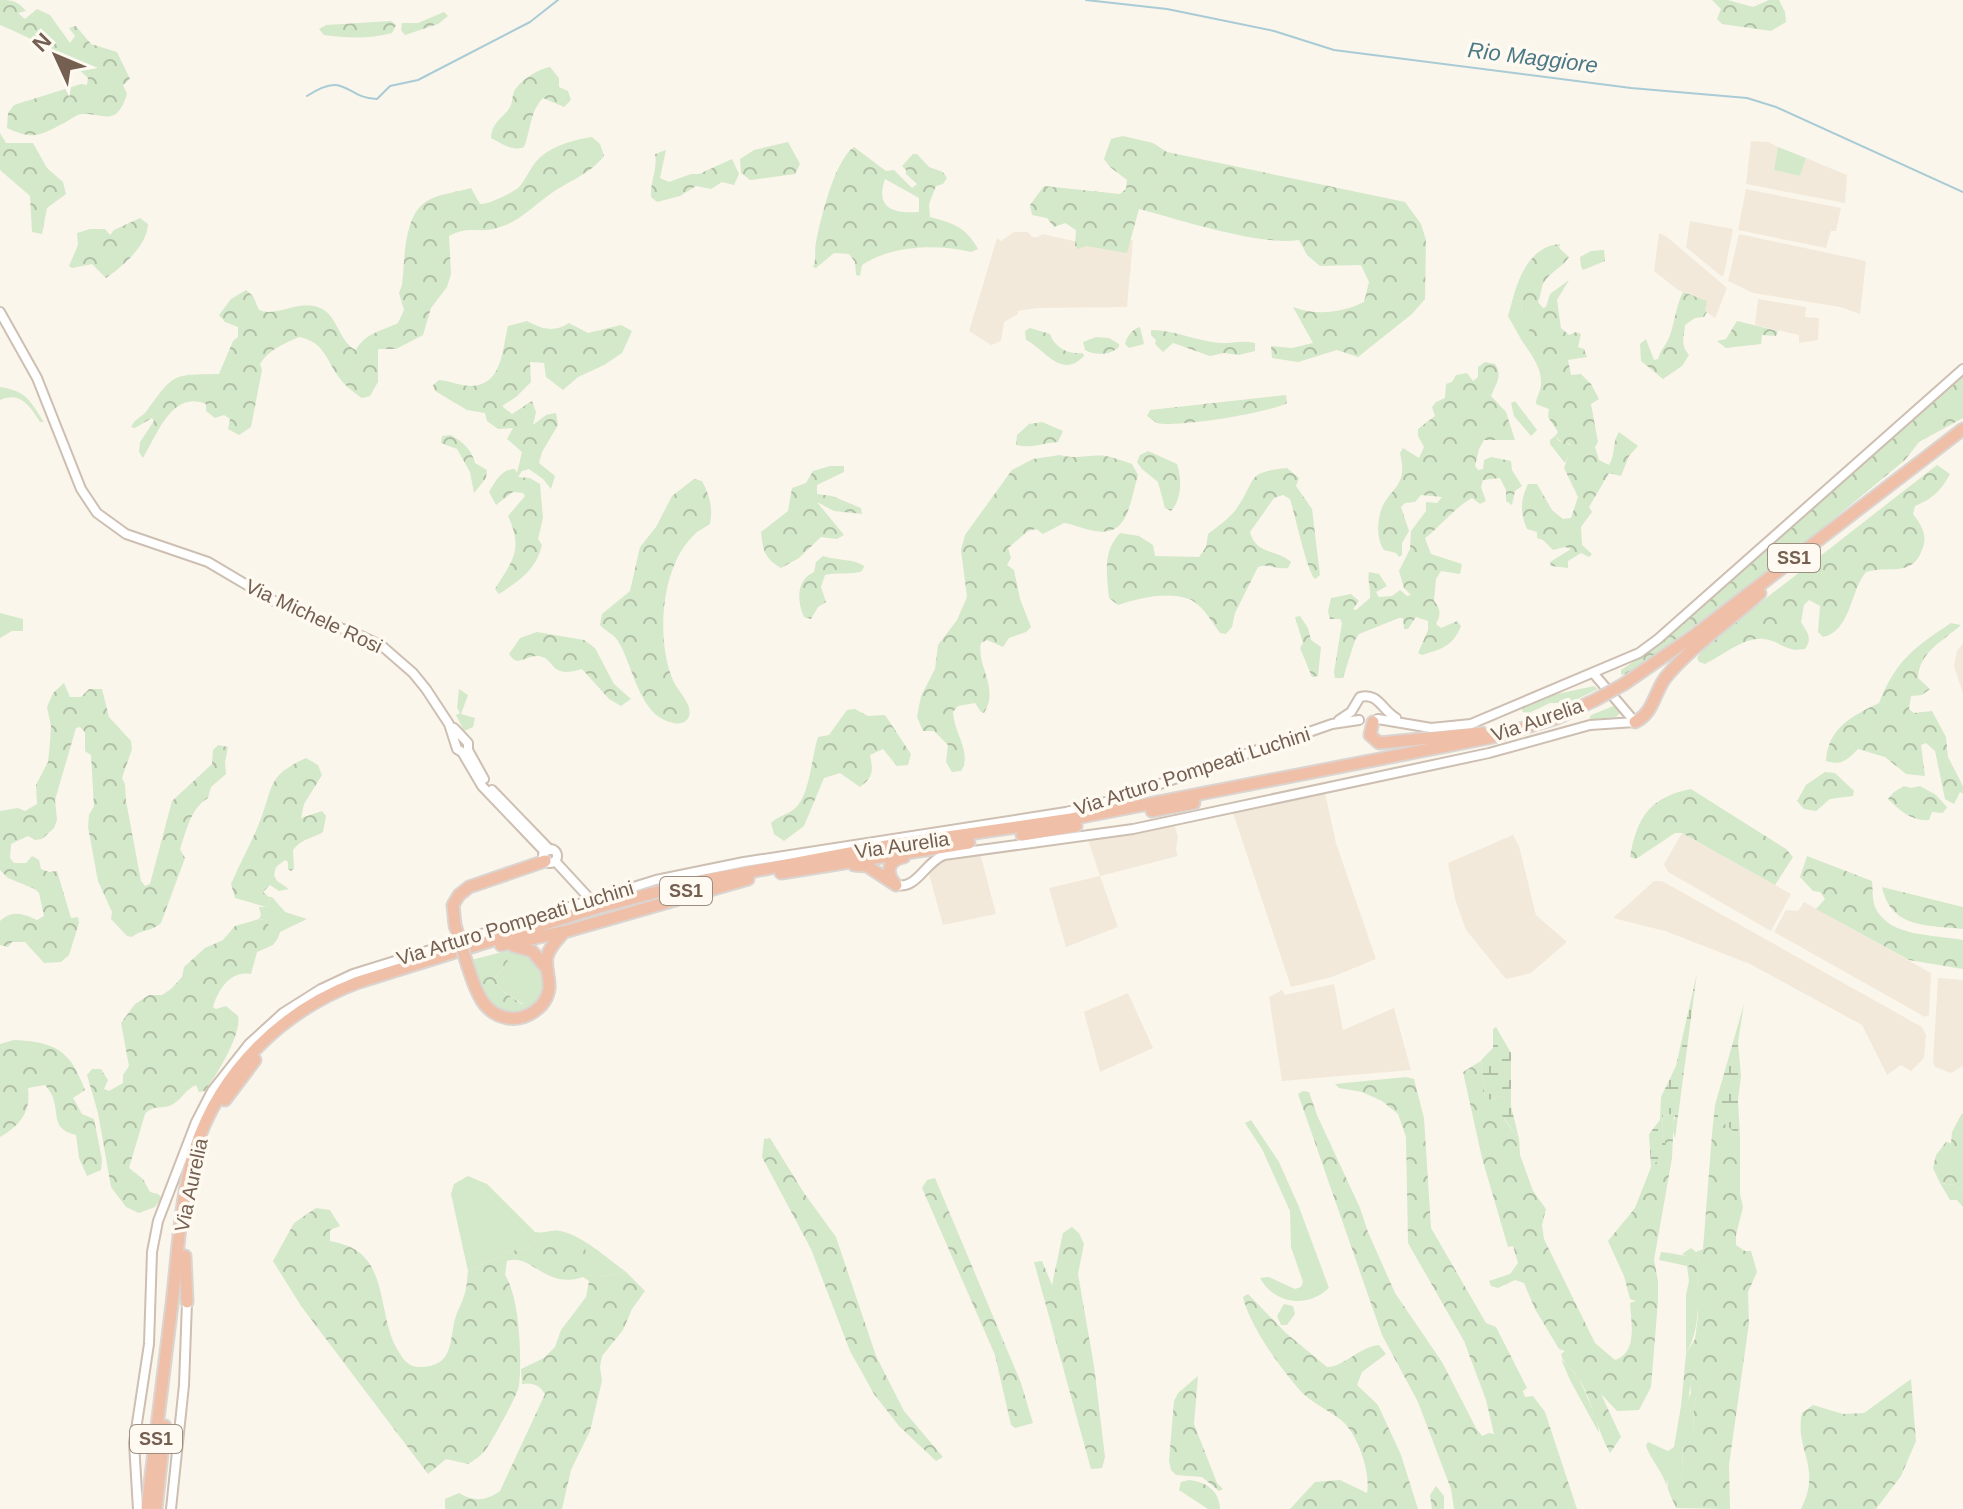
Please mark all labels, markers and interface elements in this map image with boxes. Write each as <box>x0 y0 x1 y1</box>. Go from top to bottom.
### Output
north arrow <box>16 16 96 96</box>
text: N <box>27 28 56 57</box>
water label: Rio Maggiore <box>1466 37 1599 78</box>
road number: SS1 <box>1768 544 1820 572</box>
street label: Via Michele Rosi <box>242 575 386 657</box>
street label: Via Aurelia <box>1488 694 1586 746</box>
street label: Via Arturo Pompeati Luchini <box>1071 722 1313 820</box>
street label: Via Aurelia <box>853 827 952 863</box>
street label: Via Arturo Pompeati Luchini <box>394 876 636 970</box>
road number: SS1 <box>660 877 712 905</box>
street label: Via Aurelia <box>170 1135 212 1234</box>
road number: SS1 <box>130 1425 182 1453</box>

